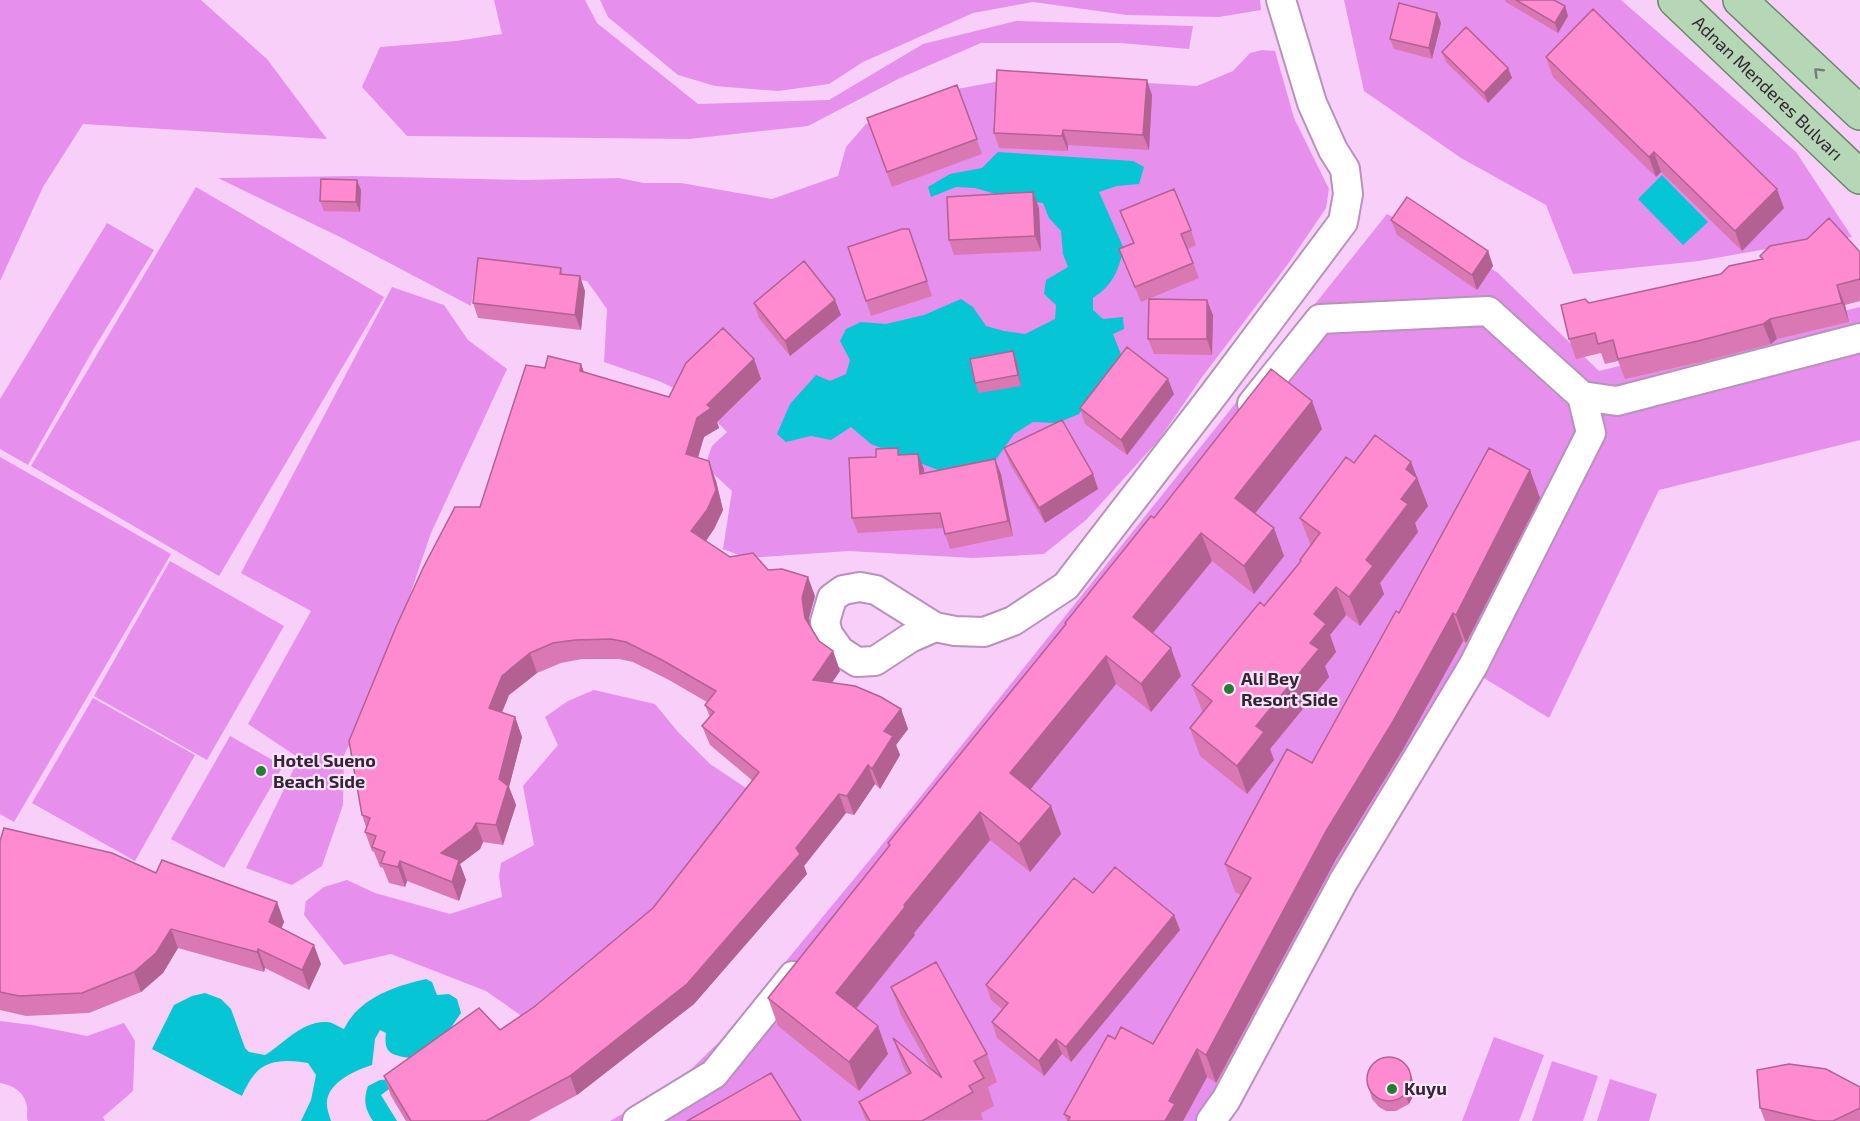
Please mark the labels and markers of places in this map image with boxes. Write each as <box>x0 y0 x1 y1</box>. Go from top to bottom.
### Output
place label: Ali Bey Resort Side <box>1241 667 1338 710</box>
marker: Ali Bey Resort Side <box>1222 682 1236 696</box>
place label: Hotel Sueno Beach Side <box>273 749 376 792</box>
marker: Hotel Sueno Beach Side <box>254 764 268 778</box>
place label: Kuyu <box>1404 1077 1447 1099</box>
marker: Kuyu <box>1385 1082 1399 1096</box>

